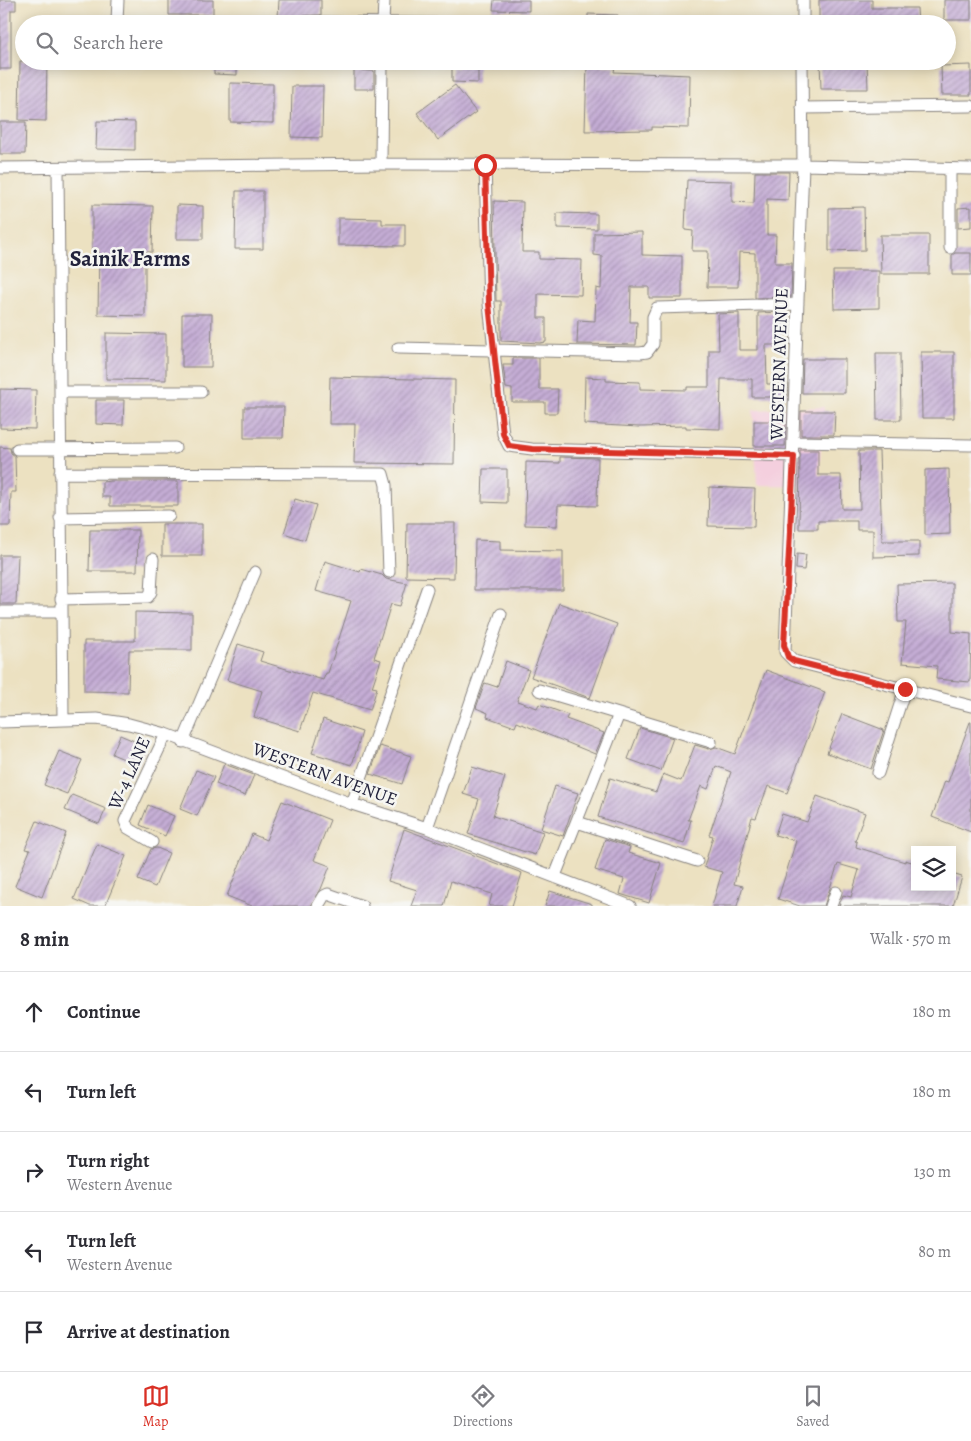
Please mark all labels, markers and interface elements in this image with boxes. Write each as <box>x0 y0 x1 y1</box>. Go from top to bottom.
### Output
search box <box>15 15 956 70</box>
icon: search <box>33 29 61 57</box>
text: Search here <box>73 30 163 56</box>
route start <box>474 154 497 177</box>
district label: Sainik Farms <box>70 244 190 274</box>
street label: WESTERN AVENUE <box>764 288 794 441</box>
route end <box>894 678 917 701</box>
street label: W-4 LANE <box>102 733 156 814</box>
street label: WESTERN AVENUE <box>248 736 401 811</box>
map controls <box>911 846 956 891</box>
button: layers <box>911 846 956 891</box>
text: 8 min <box>20 925 69 953</box>
text: Walk · 570 m <box>870 928 951 950</box>
icon: ahead <box>20 998 48 1026</box>
text: Continue <box>67 999 141 1025</box>
text: 180 m <box>913 1001 951 1023</box>
icon: left <box>20 1078 48 1106</box>
text: Turn left <box>67 1079 136 1105</box>
text: 180 m <box>913 1081 951 1103</box>
text: Turn right <box>67 1148 149 1174</box>
icon: right <box>20 1158 48 1186</box>
text: 130 m <box>914 1161 951 1183</box>
text: Western Avenue <box>67 1174 172 1196</box>
text: Turn left <box>67 1228 136 1254</box>
icon: left <box>20 1238 48 1266</box>
text: 80 m <box>918 1241 951 1263</box>
text: Western Avenue <box>67 1254 172 1276</box>
icon: arrive <box>20 1318 48 1346</box>
text: Arrive at destination <box>67 1319 230 1345</box>
tab: Map <box>142 1382 170 1431</box>
tab: Directions <box>453 1382 513 1431</box>
tab: Saved <box>796 1382 829 1431</box>

